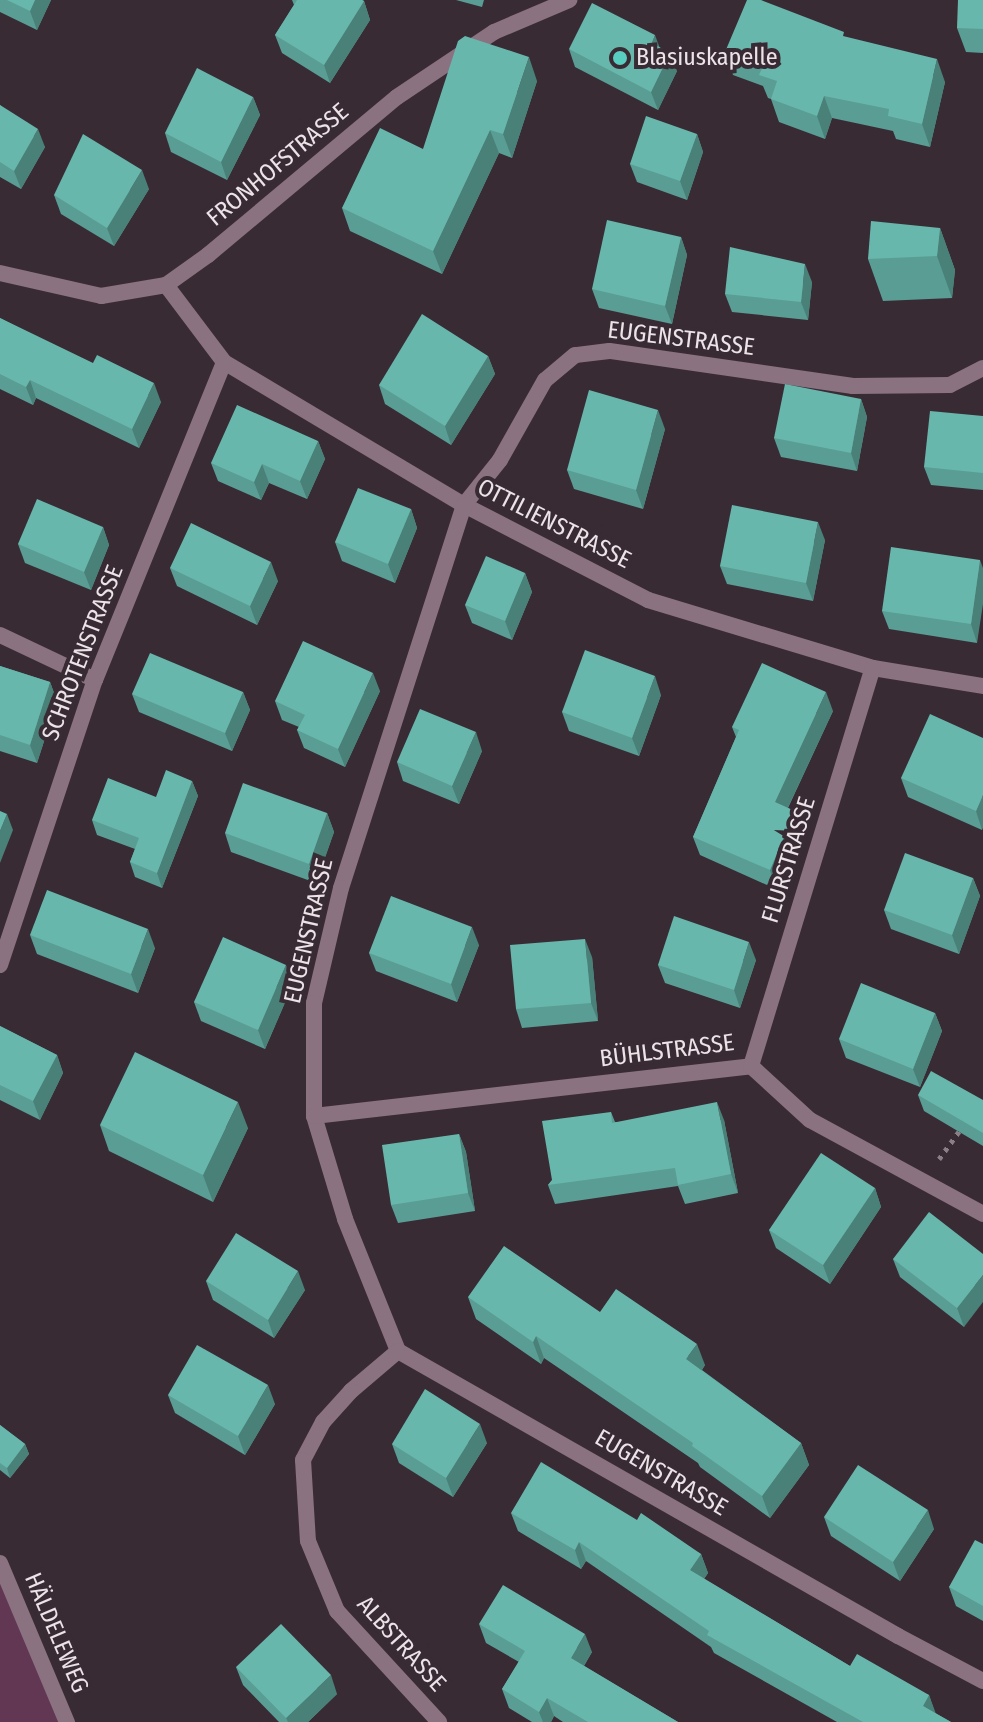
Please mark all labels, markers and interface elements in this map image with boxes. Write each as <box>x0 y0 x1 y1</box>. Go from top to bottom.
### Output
place label: Blasiuskapelle <box>636 44 778 72</box>
marker: Blasiuskapelle <box>611 49 629 67</box>
street label: FRONHOFSTRASSE <box>201 98 355 232</box>
street label: EUGENSTRASSE <box>606 316 756 362</box>
street label: OTTILIENSTRASSE <box>472 473 636 575</box>
street label: SCHROTENSTRASSE <box>36 561 130 745</box>
street label: FLURSTRASSE <box>756 793 822 927</box>
street label: EUGENSTRASSE <box>278 856 340 1006</box>
street label: BÜHLSTRASSE <box>598 1028 736 1074</box>
street label: EUGENSTRASSE <box>590 1424 732 1522</box>
street label: HÄLDELEWEG <box>18 1569 94 1697</box>
street label: ALBSTRASSE <box>351 1590 451 1698</box>

